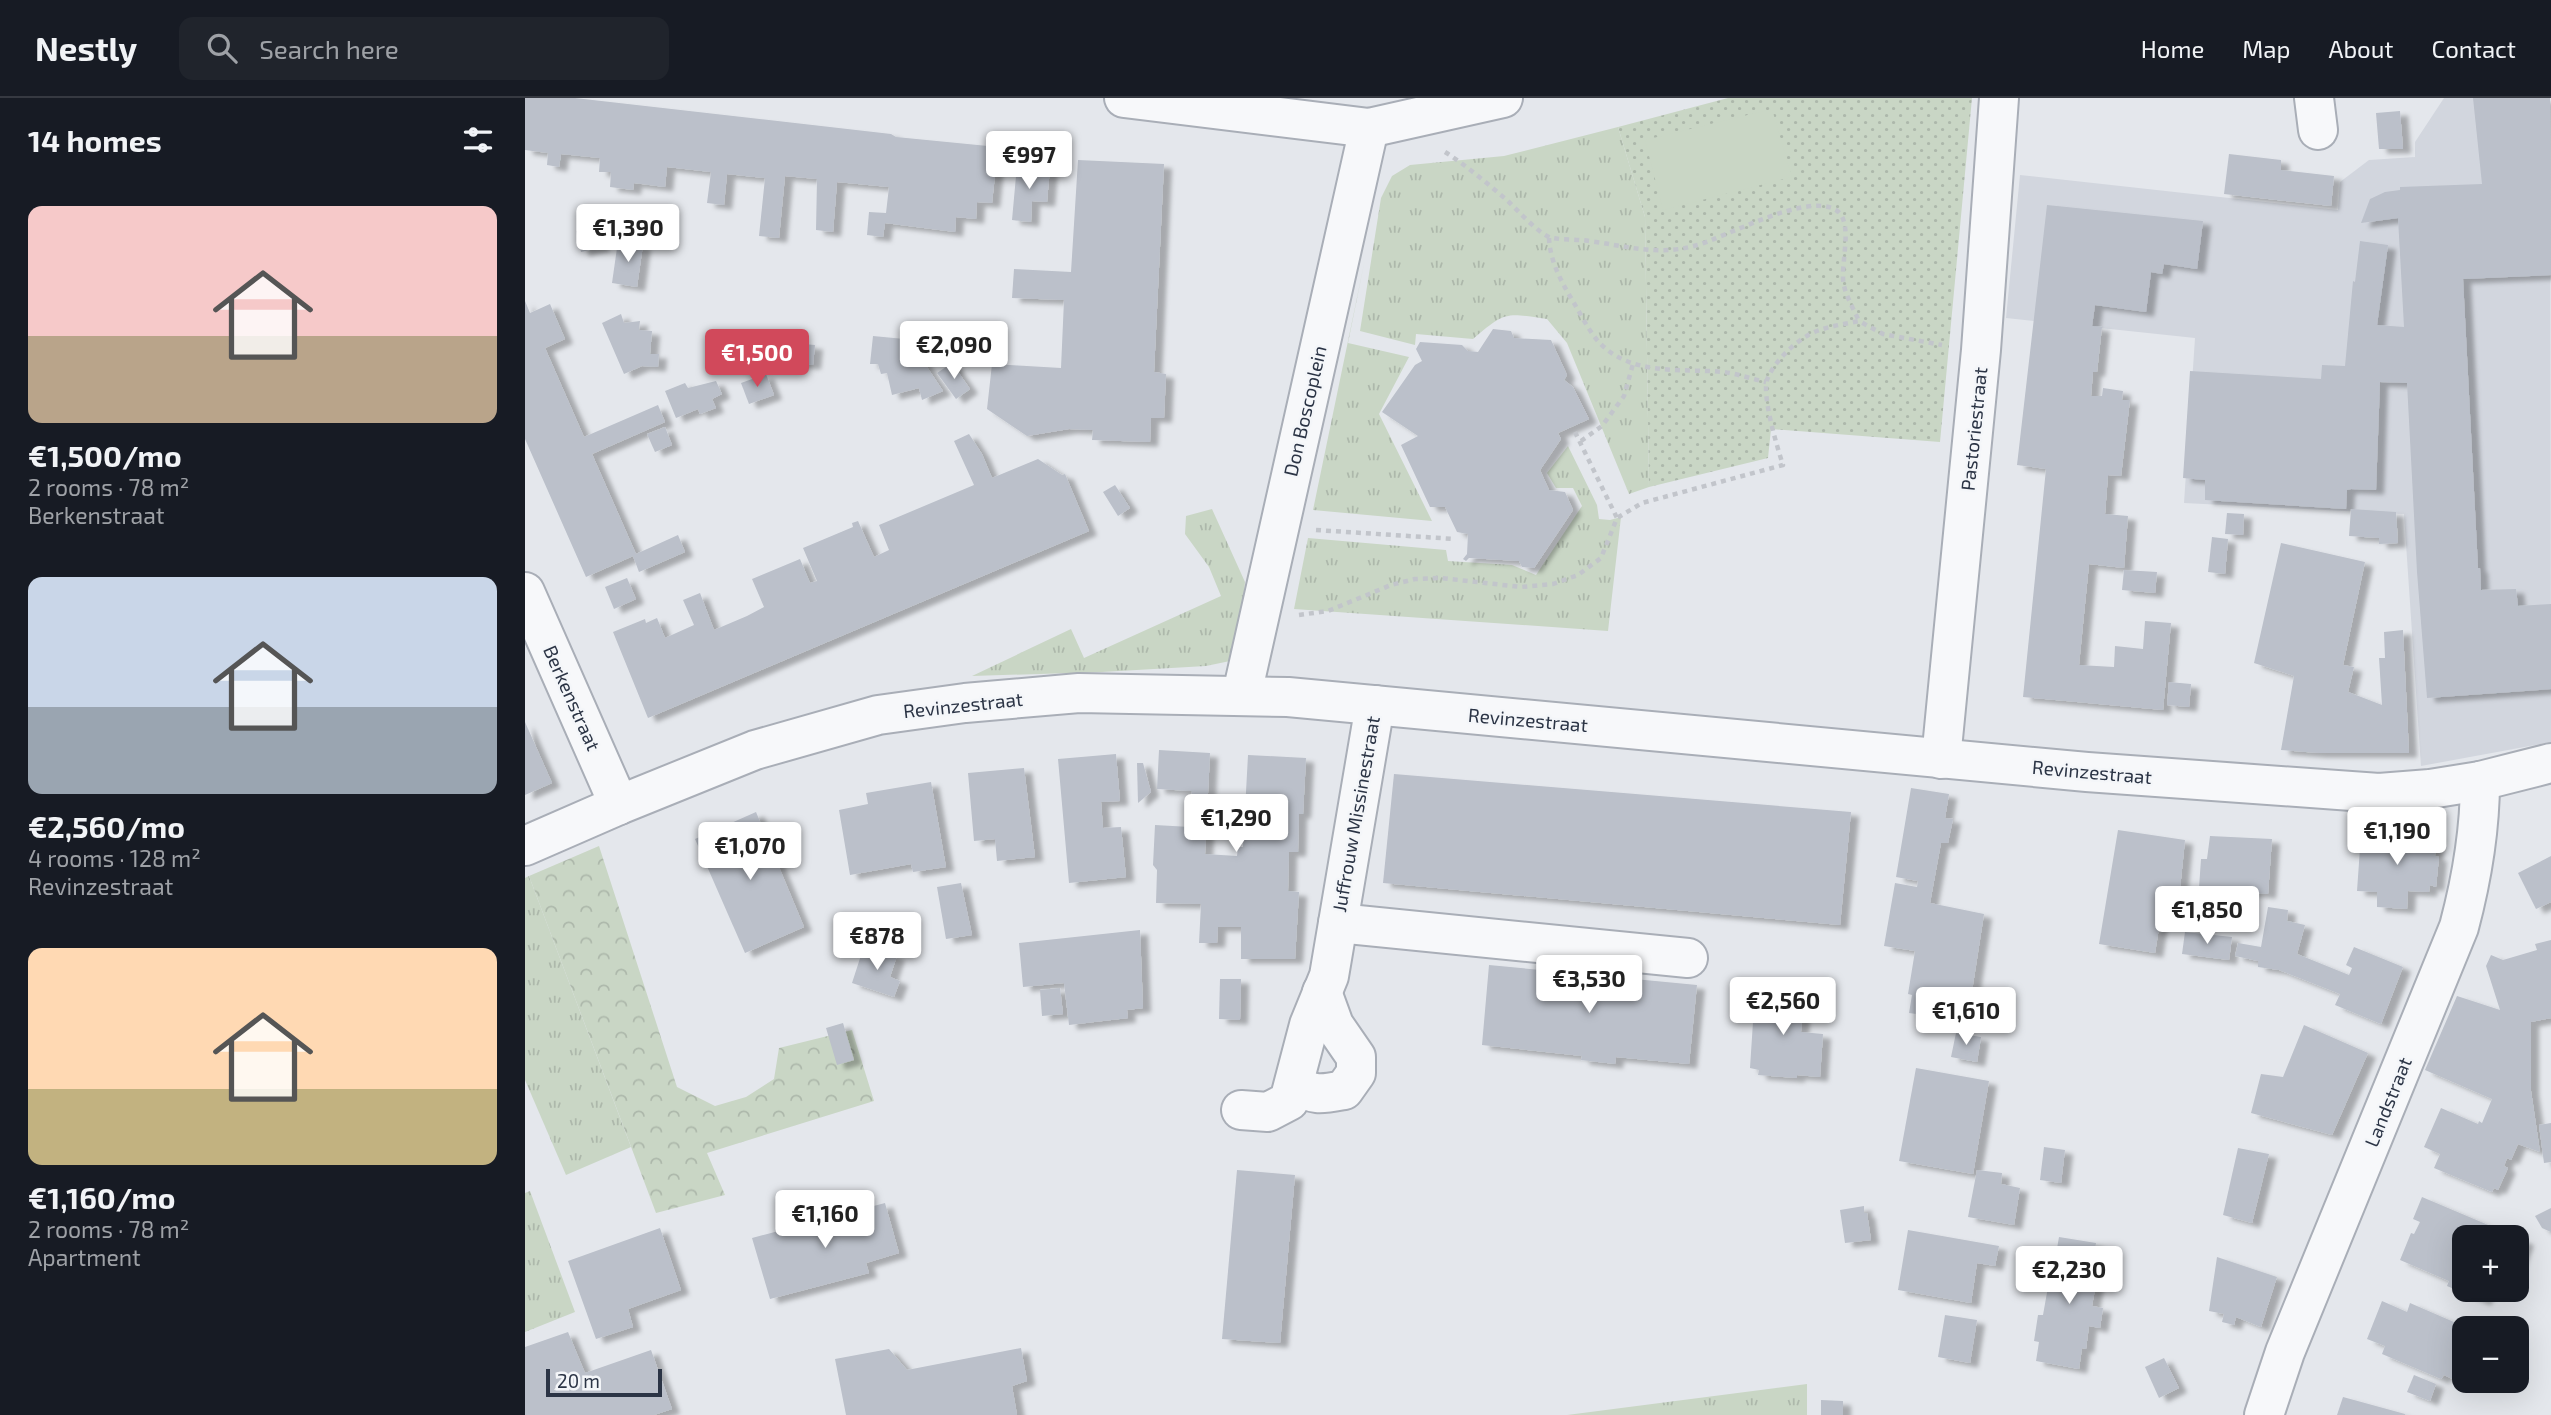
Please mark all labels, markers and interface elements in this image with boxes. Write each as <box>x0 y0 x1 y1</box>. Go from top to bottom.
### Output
search box <box>179 17 669 80</box>
text: Nestly <box>35 28 137 68</box>
icon: search <box>203 29 241 67</box>
text: Search here <box>259 33 399 64</box>
text: Home <box>2141 34 2204 63</box>
text: Map <box>2242 34 2290 63</box>
text: About <box>2328 34 2394 63</box>
text: Contact <box>2432 34 2516 63</box>
icon: filters <box>459 121 497 159</box>
text: 14 homes <box>28 122 162 158</box>
pin: €997 <box>988 132 1070 191</box>
text: €997 <box>1002 140 1056 168</box>
pin: €1,390 <box>571 204 685 264</box>
text: €1,390 <box>592 213 664 241</box>
icon: home <box>200 252 326 378</box>
pin: €2,090 <box>897 322 1011 381</box>
pin: €1,500 <box>700 330 814 389</box>
text: €2,090 <box>916 330 992 358</box>
text: €1,500 <box>721 338 793 366</box>
street label: Don Boscoplein <box>1278 343 1331 478</box>
street label: Pastoriestraat <box>1956 366 1991 492</box>
text: €1,500/mo <box>28 437 182 473</box>
text: 2 rooms · 78 m² <box>28 473 189 501</box>
text: Berkenstraat <box>28 501 165 529</box>
icon: home <box>200 623 326 749</box>
street label: Berkenstraat <box>539 642 606 754</box>
street label: Revinzestraat <box>902 687 1024 722</box>
street label: Revinzestraat <box>1467 703 1589 736</box>
street label: Juffrouw Missinestraat <box>1327 714 1384 914</box>
street label: Revinzestraat <box>2031 755 2153 788</box>
pin: €1,290 <box>1179 794 1293 854</box>
text: €1,290 <box>1200 803 1272 831</box>
text: €2,560/mo <box>28 808 185 844</box>
pin: €1,190 <box>2340 808 2454 867</box>
text: €1,190 <box>2363 816 2431 844</box>
pin: €1,070 <box>693 822 807 882</box>
text: €1,070 <box>714 831 786 859</box>
text: 4 rooms · 128 m² <box>28 844 201 872</box>
text: Revinzestraat <box>28 872 173 900</box>
pin: €1,850 <box>2150 886 2264 946</box>
text: €1,850 <box>2171 895 2243 923</box>
pin: €878 <box>836 912 918 972</box>
text: €878 <box>849 921 905 949</box>
pin: €3,530 <box>1532 956 1646 1015</box>
text: €3,530 <box>1552 964 1626 992</box>
pin: €2,560 <box>1726 978 1840 1037</box>
text: €2,560 <box>1746 986 1820 1014</box>
pin: €1,610 <box>1909 988 2023 1047</box>
icon: home <box>200 994 326 1120</box>
text: €1,610 <box>1932 996 2000 1024</box>
street label: Landstraat <box>2359 1054 2416 1150</box>
text: €1,160/mo <box>28 1179 176 1215</box>
pin: €1,160 <box>768 1190 882 1250</box>
text: €1,160 <box>791 1199 859 1227</box>
text: 2 rooms · 78 m² <box>28 1215 189 1243</box>
map controls <box>2452 1225 2529 1393</box>
button: + <box>2452 1225 2529 1302</box>
text: Apartment <box>28 1243 141 1271</box>
pin: €2,230 <box>2012 1246 2126 1306</box>
text: €2,230 <box>2032 1255 2106 1283</box>
button: − <box>2452 1316 2529 1393</box>
scale bar <box>546 1366 661 1398</box>
text: 20 m <box>557 1369 600 1392</box>

